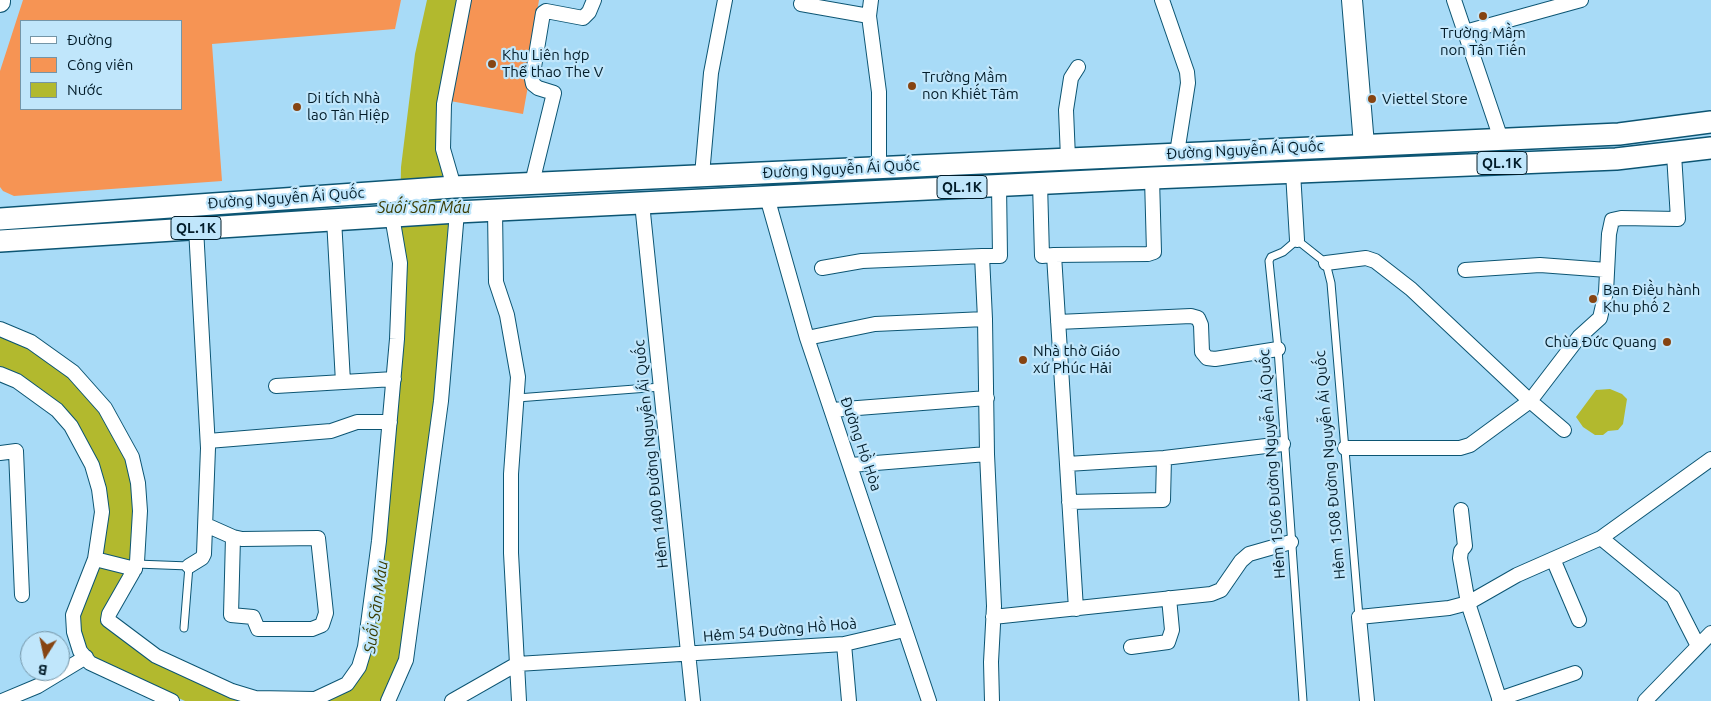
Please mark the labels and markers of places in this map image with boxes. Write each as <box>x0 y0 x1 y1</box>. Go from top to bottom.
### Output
marker: Trường Mầm non Tân Tiến <box>1477 10 1489 22</box>
place label: Trường Mầm non Tân Tiến <box>1440 24 1526 59</box>
place label: Khu Liên hợp Thể thao The V <box>502 46 603 81</box>
marker: Khu Liên hợp Thể thao The V <box>486 58 498 70</box>
place label: Trường Mầm non Khiết Tâm <box>922 68 1019 103</box>
marker: Trường Mầm non Khiết Tâm <box>906 80 918 92</box>
place label: Di tích Nhà lao Tân Hiệp <box>307 89 389 124</box>
place label: Viettel Store <box>1382 90 1468 108</box>
marker: Viettel Store <box>1366 93 1378 105</box>
marker: Di tích Nhà lao Tân Hiệp <box>291 101 303 113</box>
place label: Ban Điều hành Khu phố 2 <box>1603 281 1700 316</box>
marker: Ban Điều hành Khu phố 2 <box>1587 293 1599 305</box>
place label: Chùa Đức Quang <box>1544 333 1657 351</box>
marker: Chùa Đức Quang <box>1661 336 1673 348</box>
place label: Nhà thờ Giáo xứ Phúc Hải <box>1033 342 1120 377</box>
marker: Nhà thờ Giáo xứ Phúc Hải <box>1017 354 1029 366</box>

